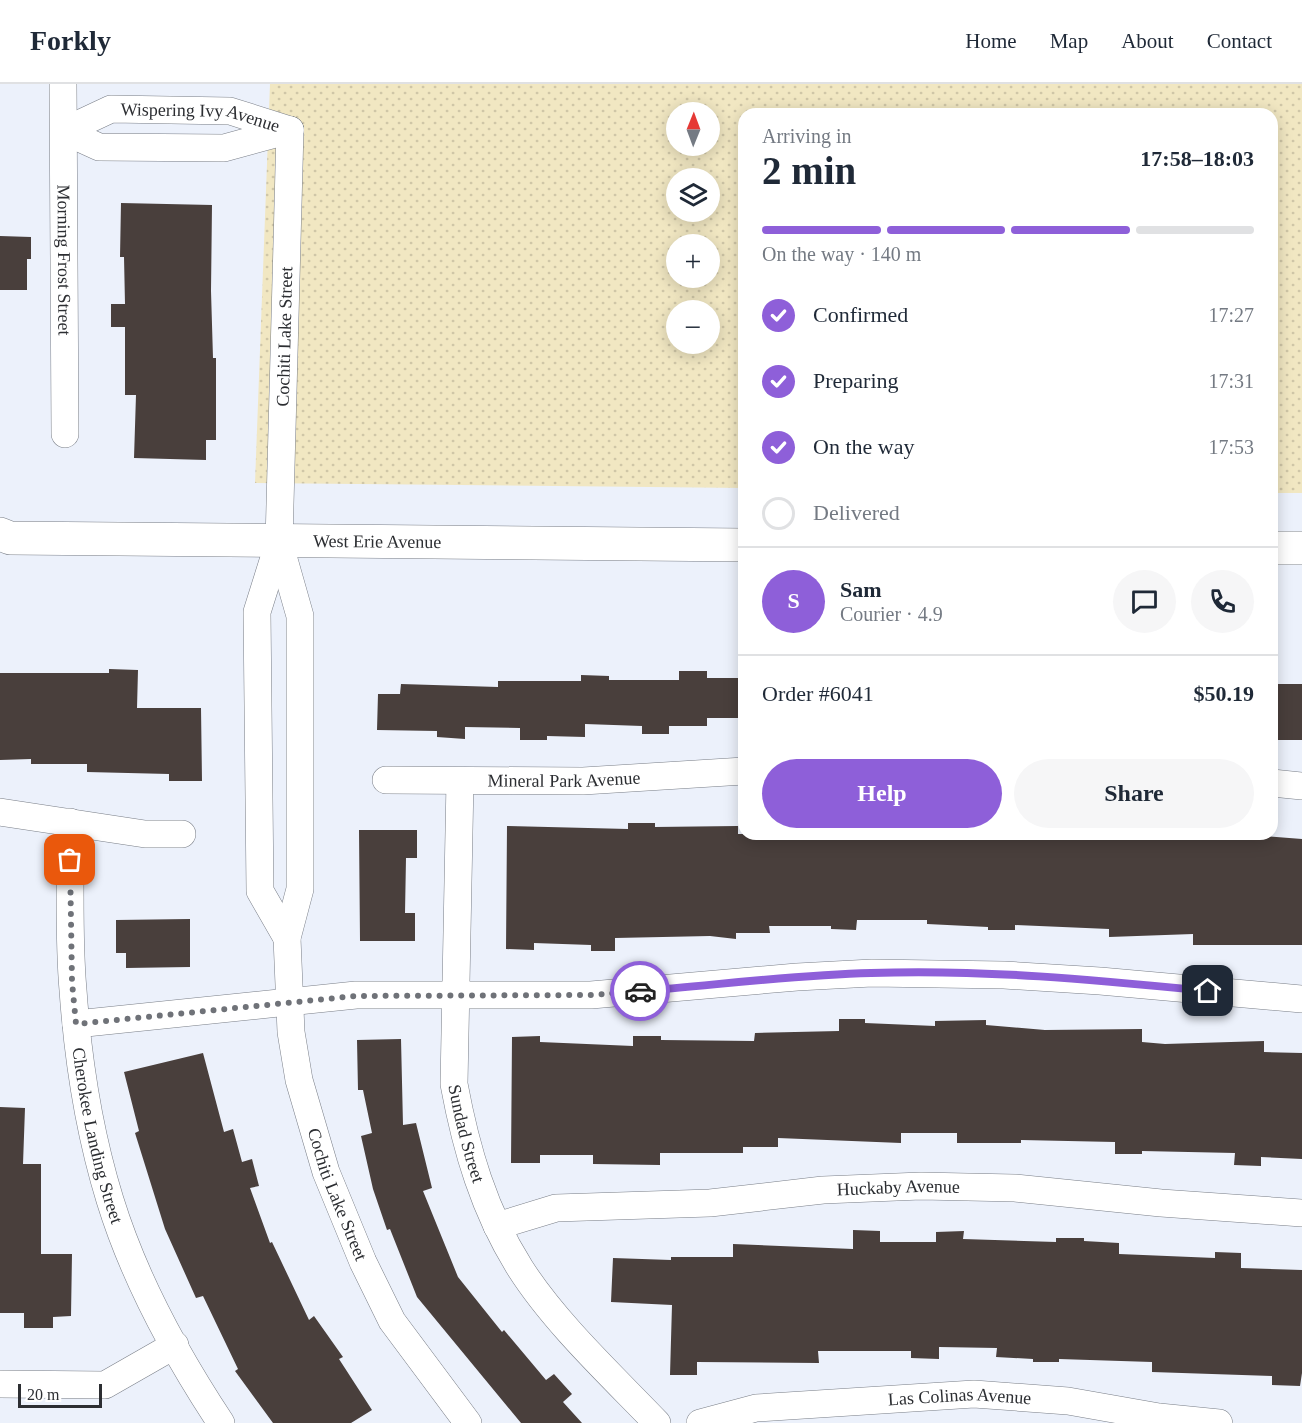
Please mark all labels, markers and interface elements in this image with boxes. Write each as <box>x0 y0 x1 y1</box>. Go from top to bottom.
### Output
text: Forkly <box>30 25 111 56</box>
text: Home <box>965 29 1017 53</box>
text: Map <box>1050 29 1088 53</box>
text: About <box>1121 29 1174 53</box>
text: Contact <box>1207 29 1272 53</box>
street label: Wispering Ivy Avenue <box>120 99 282 136</box>
north arrow <box>666 102 720 156</box>
map controls <box>666 102 720 354</box>
text: Arriving in <box>762 125 851 147</box>
text: 17:58–18:03 <box>1140 146 1254 171</box>
text: 2 min <box>762 149 856 192</box>
button: layers <box>666 168 720 222</box>
street label: Morning Frost Street <box>54 184 74 336</box>
button: + <box>666 234 720 288</box>
text: On the way · 140 m <box>762 243 921 265</box>
street label: Cochiti Lake Street <box>273 266 296 407</box>
icon: check <box>762 299 795 332</box>
button: − <box>666 300 720 354</box>
text: Confirmed <box>813 302 908 327</box>
text: 17:27 <box>1208 304 1254 326</box>
icon: check <box>762 365 795 398</box>
text: Preparing <box>813 368 899 393</box>
text: 17:31 <box>1208 370 1254 392</box>
icon: check <box>762 431 795 464</box>
text: On the way <box>813 434 914 459</box>
text: 17:53 <box>1208 436 1254 458</box>
text: Delivered <box>813 500 900 525</box>
street label: West Erie Avenue <box>313 531 441 552</box>
button: chat <box>1113 570 1176 633</box>
button: phone <box>1191 570 1254 633</box>
text: Sam <box>840 577 882 602</box>
text: S <box>787 588 800 613</box>
text: Courier · 4.9 <box>840 603 943 625</box>
text: Order #6041 <box>762 681 874 706</box>
text: $50.19 <box>1194 681 1254 706</box>
button: Help <box>762 759 1002 828</box>
button: Share <box>1014 759 1254 828</box>
street label: Mineral Park Avenue <box>488 767 641 791</box>
pin <box>44 834 95 885</box>
icon: bag <box>53 843 86 876</box>
courier <box>610 961 670 1021</box>
pin <box>1182 965 1233 1016</box>
icon: home <box>1191 974 1224 1007</box>
icon: car <box>624 975 657 1008</box>
street label: Cherokee Landing Street <box>69 1046 127 1226</box>
street label: Sundad Street <box>444 1083 488 1185</box>
street label: Cochiti Lake Street <box>304 1126 371 1263</box>
street label: Huckaby Avenue <box>836 1176 960 1199</box>
scale bar <box>18 1381 102 1408</box>
street label: Las Colinas Avenue <box>887 1384 1032 1410</box>
text: 20 m <box>27 1386 59 1403</box>

